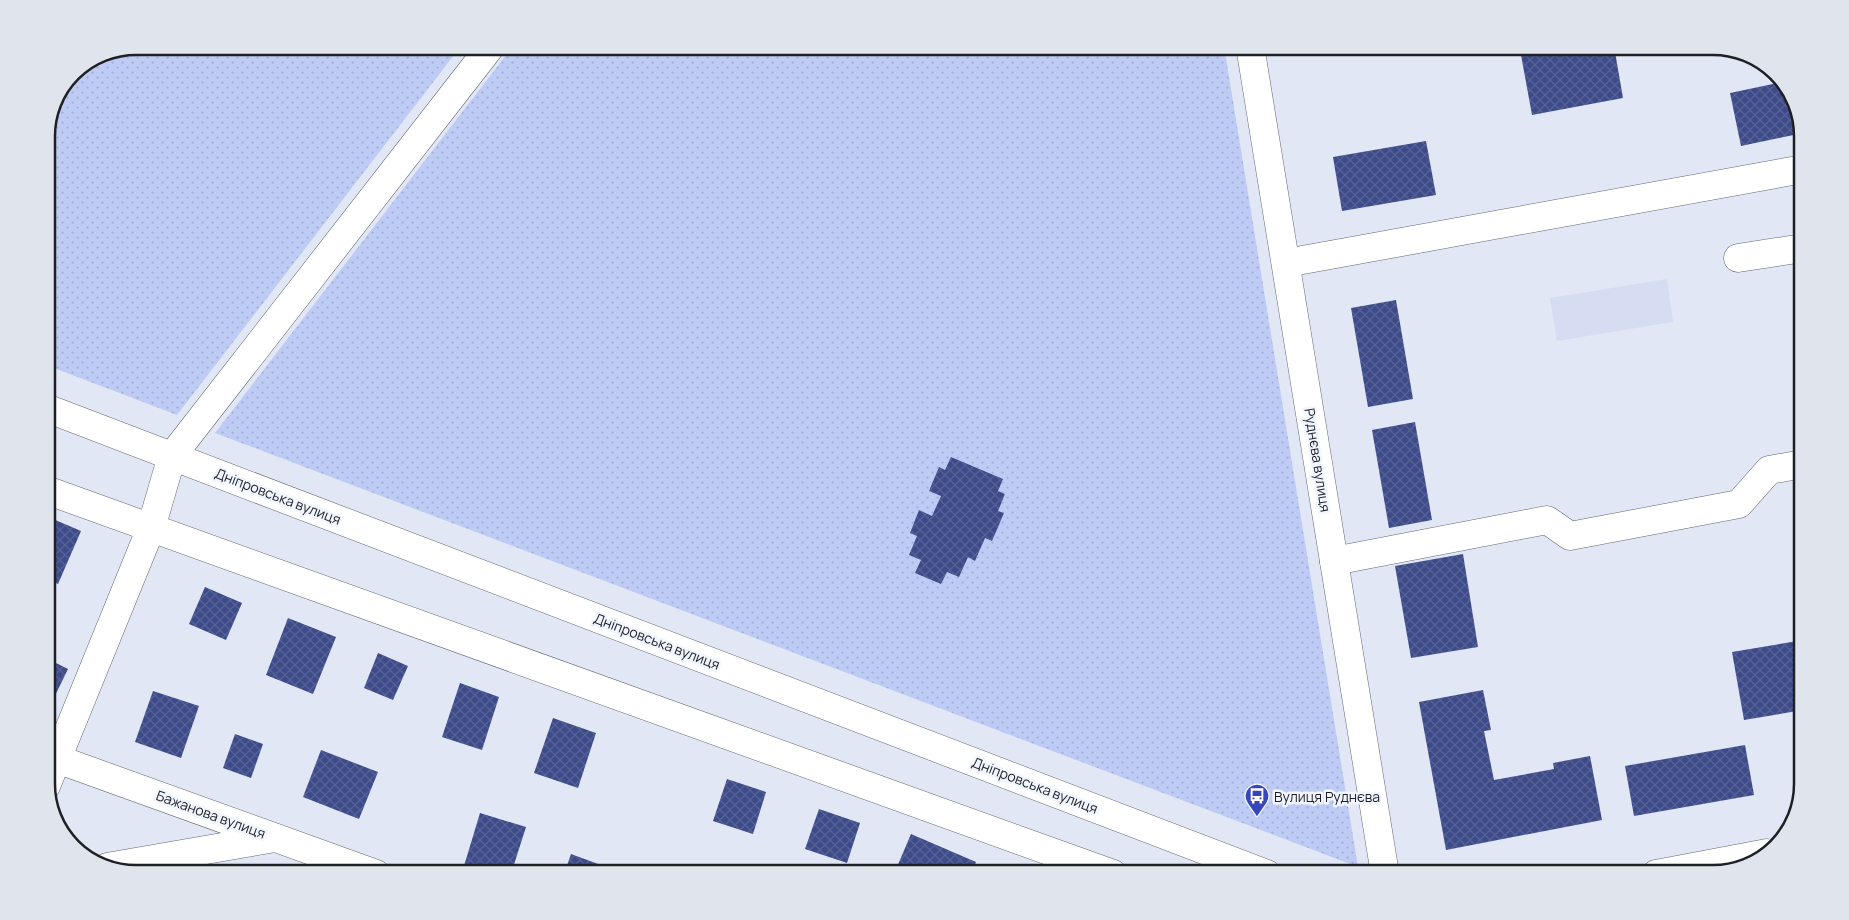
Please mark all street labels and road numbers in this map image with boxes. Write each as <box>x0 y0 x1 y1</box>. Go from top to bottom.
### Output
street label: Руднєва вулиця <box>1300 407 1336 513</box>
street label: Дніпровська вулиця <box>212 463 344 529</box>
street label: Дніпровська вулиця <box>591 608 723 674</box>
street label: Дніпровська вулиця <box>969 752 1101 818</box>
street label: Бажанова вулиця <box>154 785 268 843</box>

